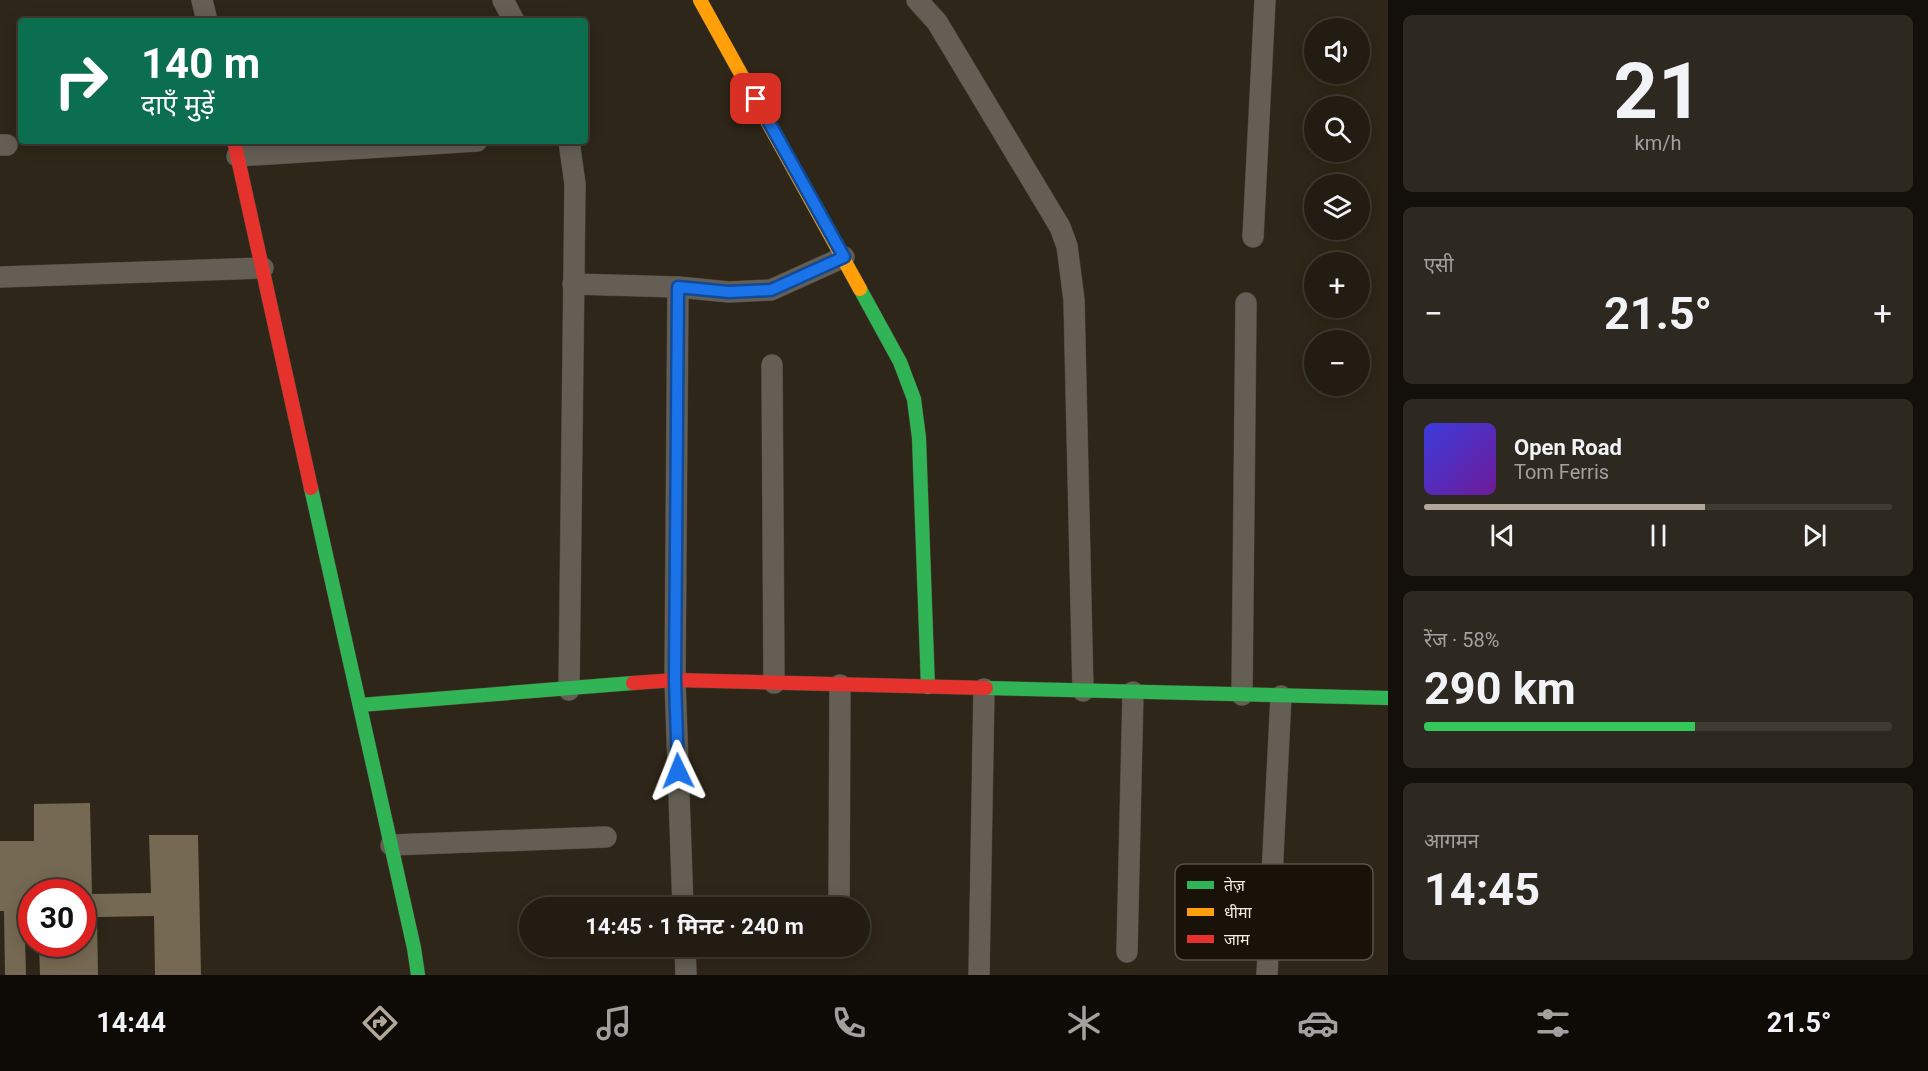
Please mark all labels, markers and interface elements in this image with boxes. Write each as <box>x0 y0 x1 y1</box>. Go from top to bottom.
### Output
map controls <box>1304 18 1370 396</box>
button: sound <box>1304 18 1370 84</box>
text: 140 m <box>141 39 260 88</box>
icon: right <box>42 42 120 120</box>
text: 21 <box>1613 46 1703 137</box>
pin <box>730 73 781 124</box>
icon: arrive <box>739 82 772 115</box>
text: दाएँ मुड़ें <box>141 89 215 121</box>
button: search <box>1304 96 1370 162</box>
text: km/h <box>1635 131 1681 155</box>
button: layers <box>1304 174 1370 240</box>
button: + <box>1304 252 1370 318</box>
text: एसी <box>1424 253 1454 277</box>
text: 21.5° <box>1604 287 1712 340</box>
text: − <box>1424 294 1443 333</box>
text: + <box>1873 294 1892 333</box>
button: − <box>1304 330 1370 396</box>
text: Open Road <box>1514 435 1622 460</box>
text: Tom Ferris <box>1514 460 1609 484</box>
icon: previous <box>1486 519 1519 552</box>
icon: pause <box>1642 519 1675 552</box>
icon: next <box>1798 519 1831 552</box>
text: रेंज · 58% <box>1424 628 1499 652</box>
text: 290 km <box>1424 662 1576 715</box>
position arrow <box>646 739 710 803</box>
text: आगमन <box>1424 829 1479 853</box>
text: 14:45 <box>1424 863 1540 916</box>
legend <box>1175 864 1373 960</box>
text: तेज़ <box>1224 876 1246 895</box>
speed limit sign: 30 <box>18 879 96 957</box>
text: धीमा <box>1224 903 1253 922</box>
text: 14:45 · 1 मिनट · 240 m <box>585 914 804 939</box>
text: जाम <box>1224 930 1250 949</box>
icon: directions <box>359 1002 401 1044</box>
icon: music <box>593 1002 635 1044</box>
icon: phone <box>828 1002 870 1044</box>
icon: climate <box>1063 1002 1105 1044</box>
icon: car <box>1297 1002 1339 1044</box>
icon: filters <box>1532 1002 1574 1044</box>
text: 14:44 <box>96 1007 166 1039</box>
text: 21.5° <box>1767 1007 1832 1039</box>

